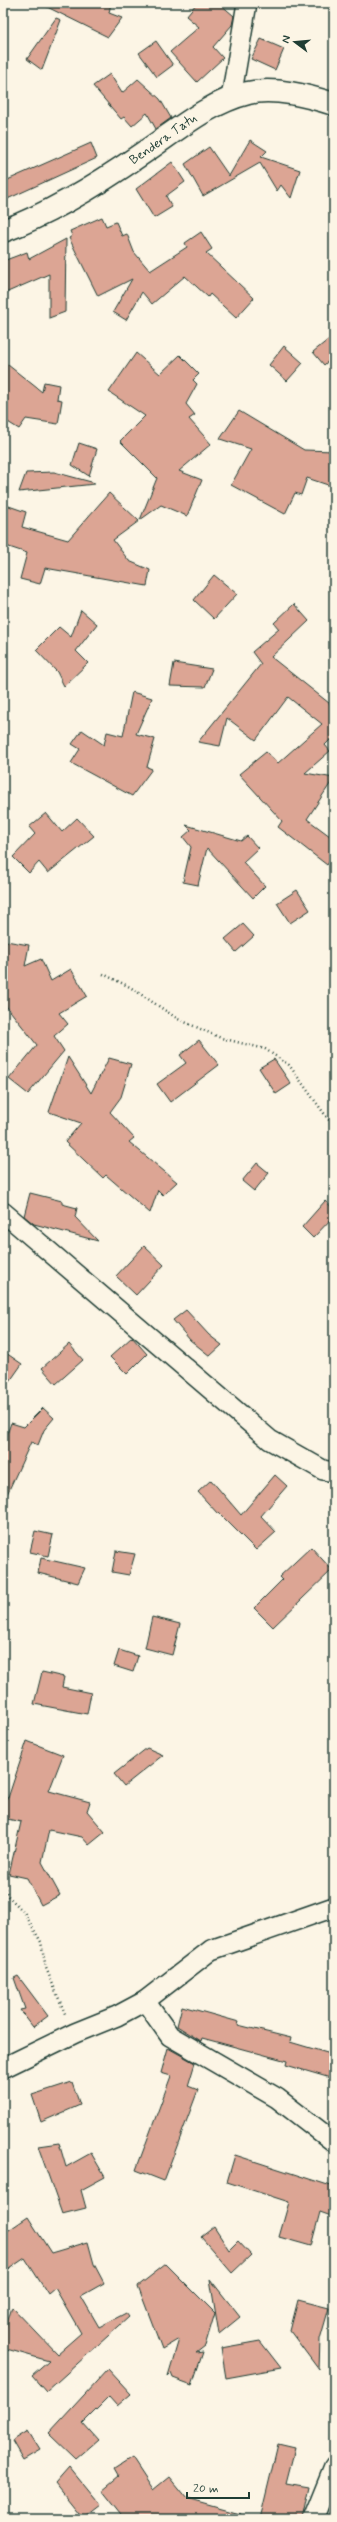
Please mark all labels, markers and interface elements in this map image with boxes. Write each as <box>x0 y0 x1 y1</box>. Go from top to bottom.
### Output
north arrow <box>275 22 315 62</box>
text: N <box>279 34 294 45</box>
street label: Bendera Tatu <box>126 110 200 168</box>
scale bar <box>187 2474 249 2500</box>
text: 20 m <box>193 2481 219 2497</box>

